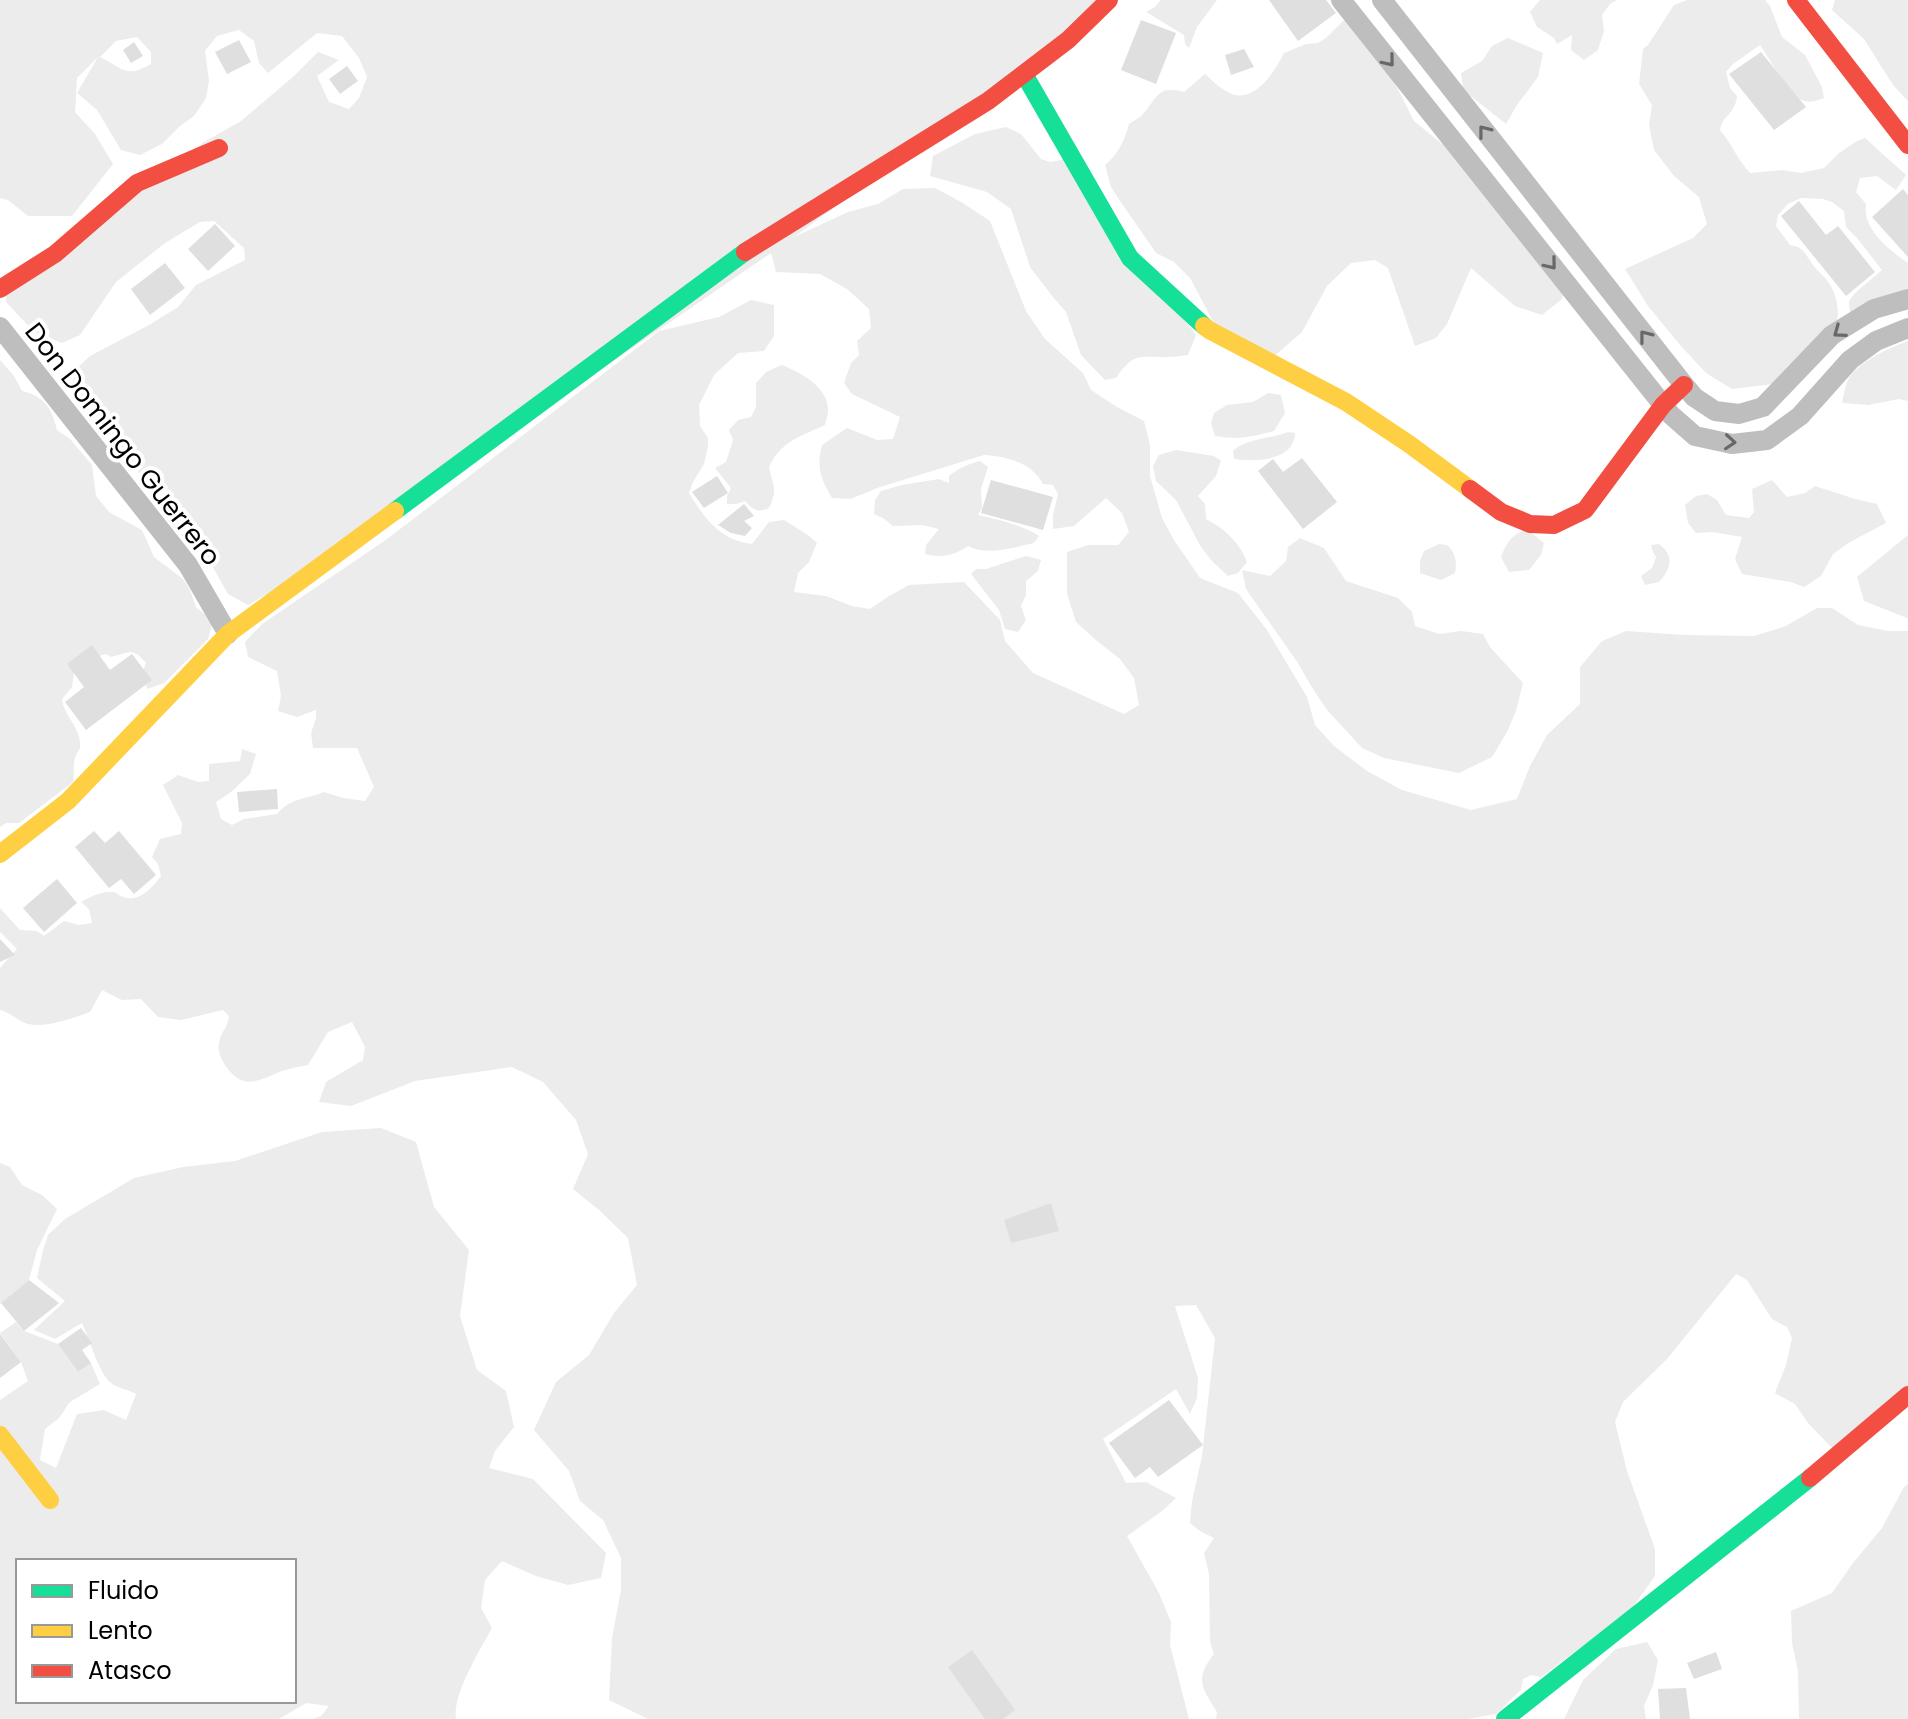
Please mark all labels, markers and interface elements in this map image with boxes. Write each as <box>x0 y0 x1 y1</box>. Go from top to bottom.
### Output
one-way arrow <box>1380 52 1394 67</box>
one-way arrow <box>1480 125 1494 140</box>
one-way arrow <box>1541 255 1556 269</box>
street label: Don Domingo Guerrero <box>17 315 229 573</box>
one-way arrow <box>1833 322 1847 337</box>
one-way arrow <box>1640 330 1654 345</box>
one-way arrow <box>1724 433 1737 450</box>
legend <box>16 1559 296 1703</box>
text: Fluido <box>88 1574 159 1607</box>
text: Lento <box>88 1614 153 1647</box>
text: Atasco <box>88 1654 172 1687</box>

